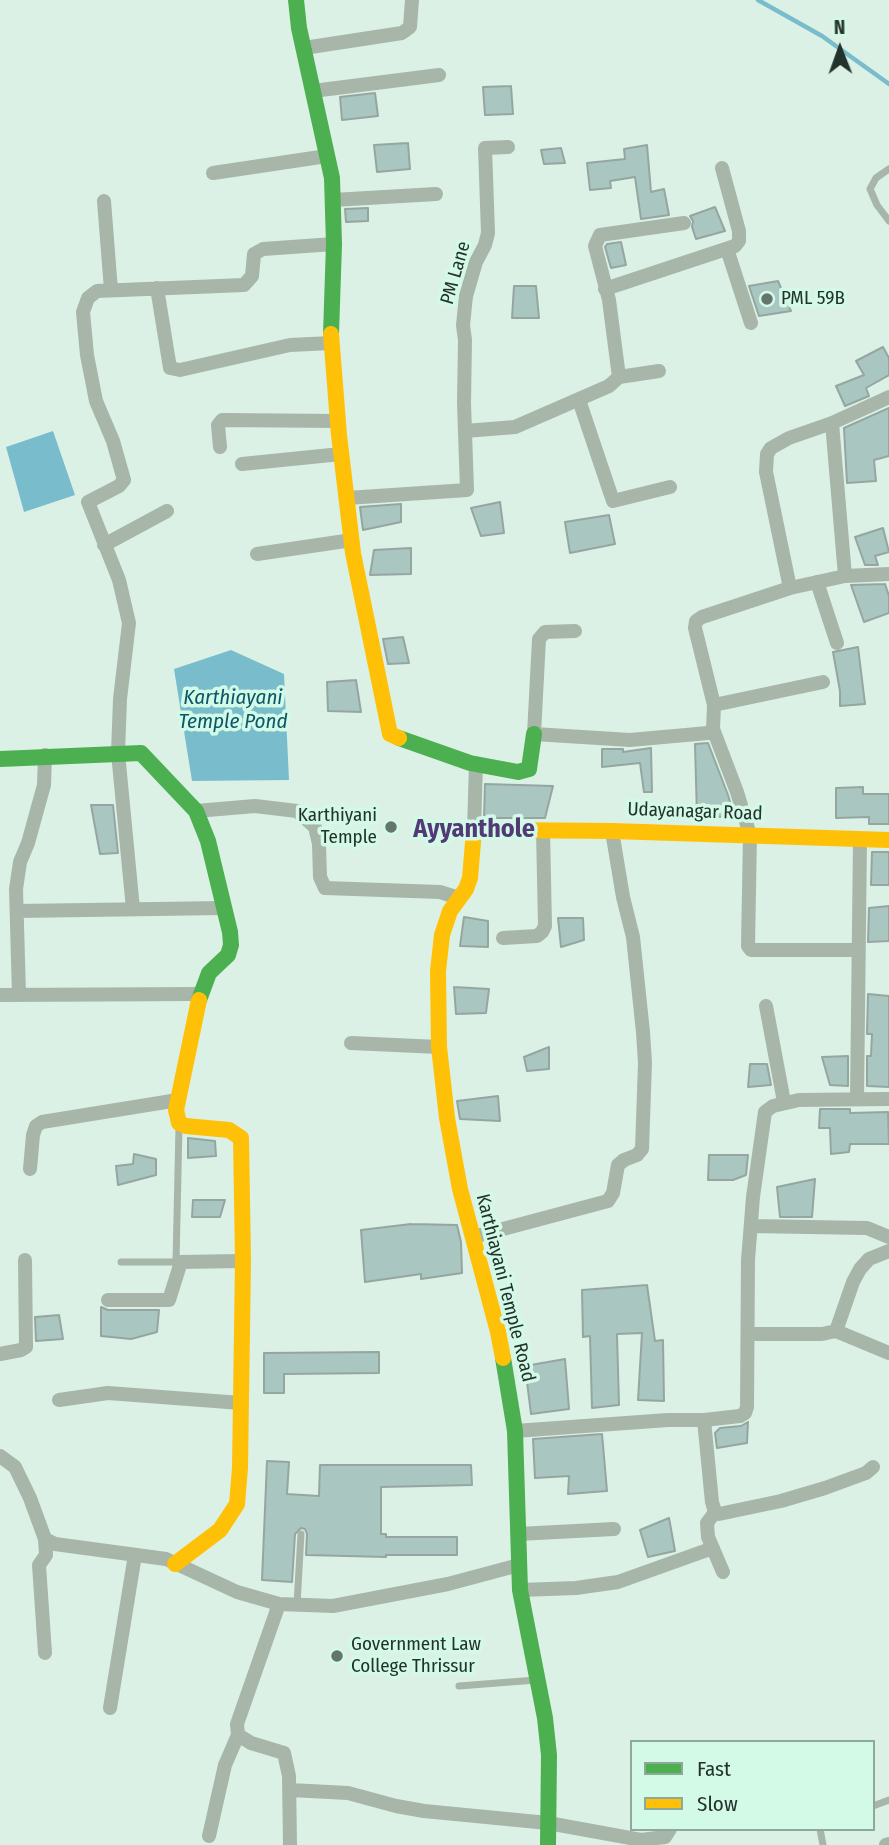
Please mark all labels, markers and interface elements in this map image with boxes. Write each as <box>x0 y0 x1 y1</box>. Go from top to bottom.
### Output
north arrow <box>805 14 875 84</box>
text: N <box>834 16 846 39</box>
street label: PM Lane <box>436 239 476 307</box>
place label: PML 59B <box>781 288 845 310</box>
marker: PML 59B <box>759 291 775 307</box>
water label: Karthiayani Temple Pond <box>178 685 288 735</box>
street label: Udayanagar Road <box>627 798 763 826</box>
place label: Karthiyani Temple <box>298 805 377 849</box>
district label: Ayyanthole <box>413 814 535 846</box>
marker: Karthiyani Temple <box>383 819 399 835</box>
street label: Karthiayani Temple Road <box>471 1192 539 1384</box>
place label: Government Law College Thrissur <box>351 1634 481 1678</box>
marker: Government Law College Thrissur <box>329 1648 345 1664</box>
legend <box>630 1740 875 1831</box>
text: Fast <box>697 1756 731 1782</box>
text: Slow <box>697 1791 738 1817</box>

